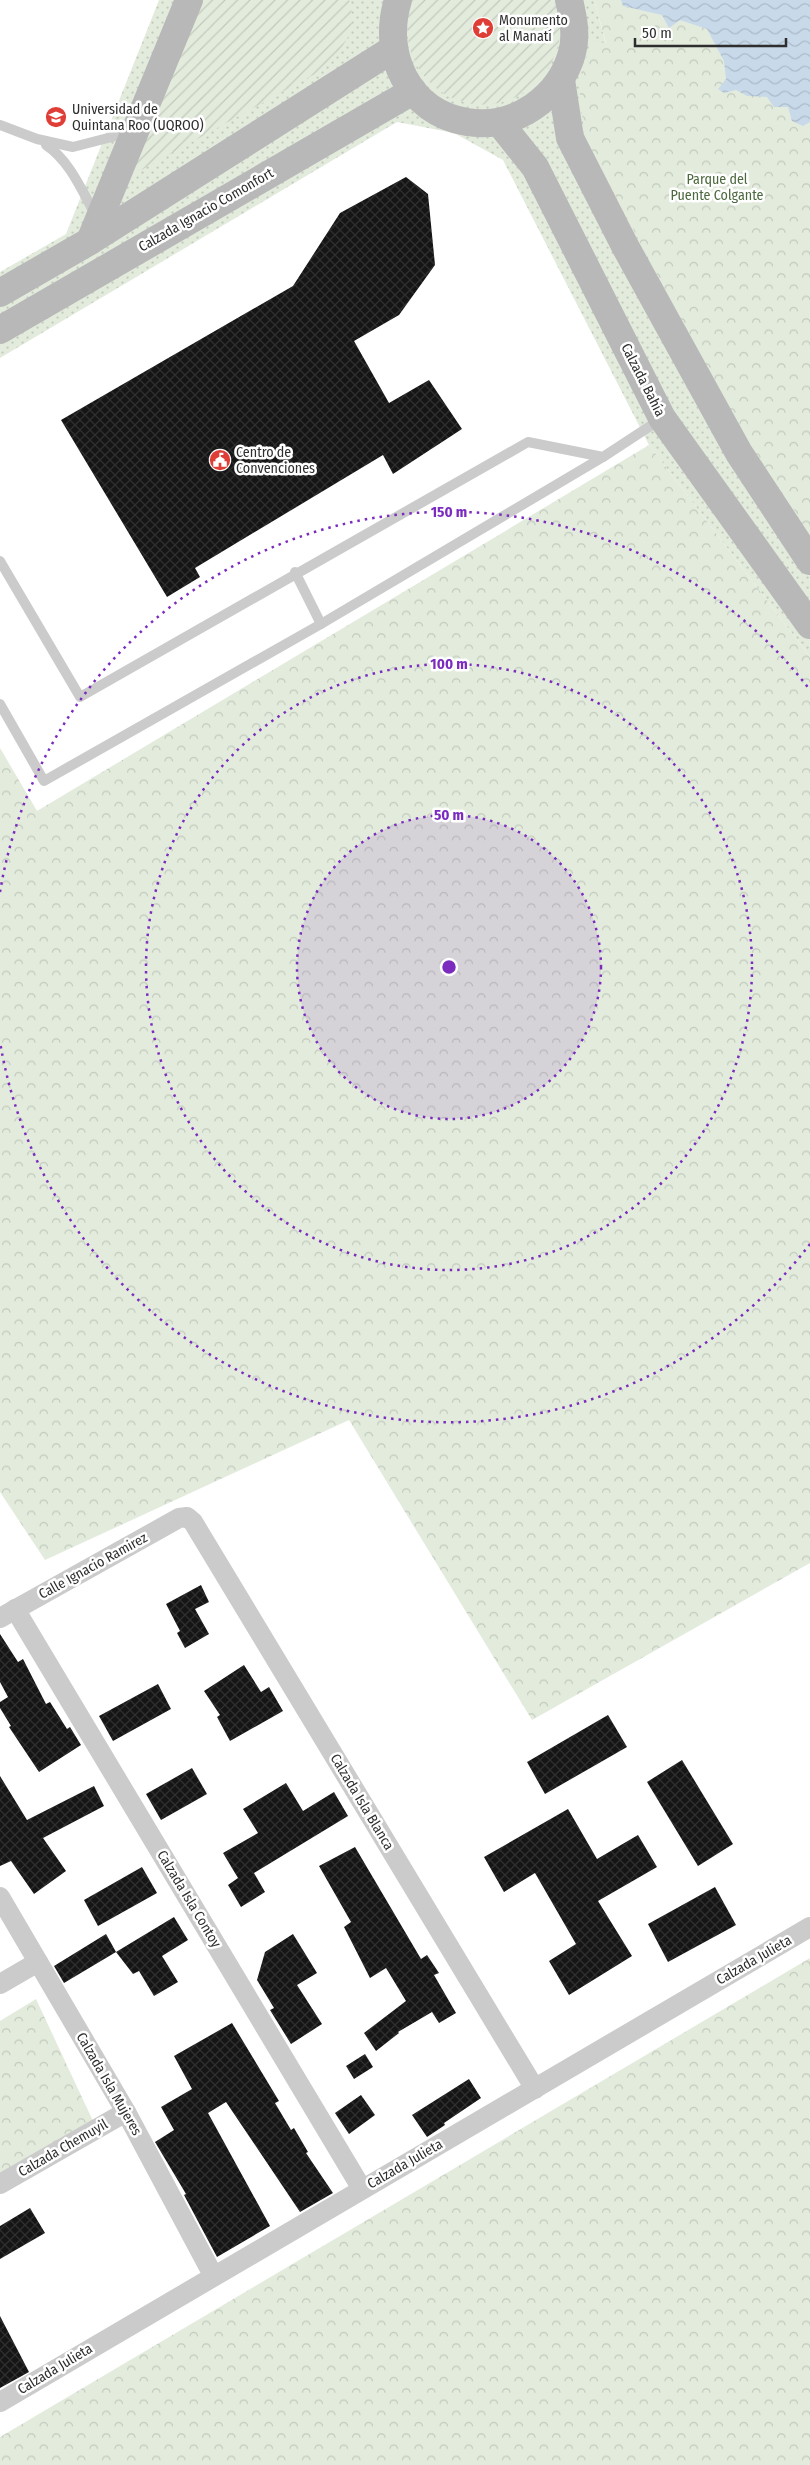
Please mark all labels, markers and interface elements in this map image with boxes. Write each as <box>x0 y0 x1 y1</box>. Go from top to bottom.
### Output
place label: Monumento al Manatí <box>499 12 568 45</box>
scale bar <box>635 15 786 47</box>
place icon: Monumento al Manatí <box>471 16 495 40</box>
text: 50 m <box>642 24 672 42</box>
place label: Universidad de Quintana Roo (UQROO) <box>72 101 204 134</box>
school or university icon: Universidad de Quintana Roo (UQROO) <box>44 105 68 129</box>
street label: Calzada Ignacio Comonfort <box>136 164 277 256</box>
park label: Parque del Puente Colgante <box>671 171 764 204</box>
street label: Calzada Bahía <box>617 341 669 419</box>
place label: Centro de Convenciones <box>236 444 315 477</box>
public building icon: Centro de Convenciones <box>208 448 232 472</box>
text: 150 m <box>431 503 467 521</box>
text: 100 m <box>430 655 468 673</box>
text: 50 m <box>434 806 464 824</box>
centre of rings <box>440 958 458 976</box>
street label: Calle Ignacio Ramirez <box>36 1529 151 1603</box>
street label: Calzada Isla Blanca <box>327 1751 397 1853</box>
street label: Calzada Isla Contoy <box>153 1847 225 1951</box>
street label: Calzada Julieta <box>713 1932 795 1988</box>
street label: Calzada Isla Mujeres <box>73 2030 145 2138</box>
street label: Calzada Chemuyil <box>15 2115 111 2180</box>
street label: Calzada Julieta <box>364 2136 446 2192</box>
street label: Calzada Julieta <box>15 2340 96 2398</box>

